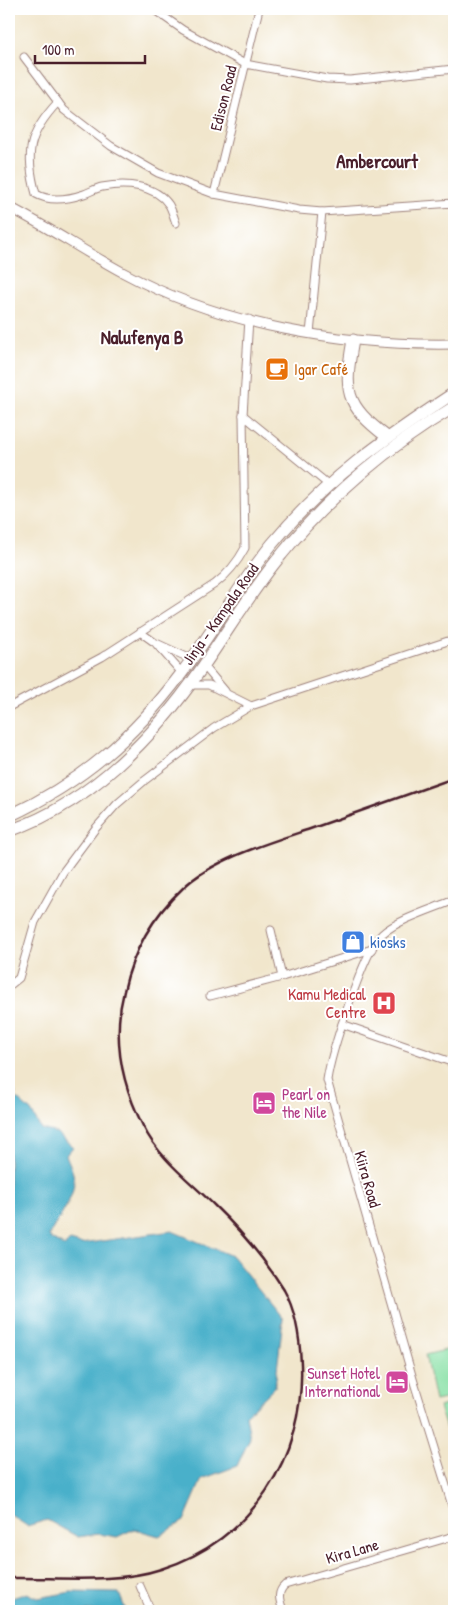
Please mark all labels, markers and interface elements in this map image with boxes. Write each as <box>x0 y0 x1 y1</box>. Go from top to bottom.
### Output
scale bar <box>35 32 145 64</box>
text: 100 m <box>42 39 75 60</box>
street label: Edison Road <box>204 63 242 133</box>
district label: Ambercourt <box>336 148 419 174</box>
district label: Nalufenya B <box>101 324 184 351</box>
cafe icon: Igar Café <box>264 356 290 382</box>
place label: Igar Café <box>294 358 349 380</box>
street label: Jinja - Kampala Road <box>177 559 263 669</box>
shop icon: kiosks <box>340 929 366 955</box>
place label: kiosks <box>370 931 406 953</box>
place label: Kamu Medical Centre <box>288 983 367 1023</box>
hospital icon: Kamu Medical Centre <box>371 990 397 1016</box>
place label: Pearl on the Nile <box>282 1083 330 1123</box>
hotel icon: Pearl on the Nile <box>251 1090 277 1116</box>
street label: Kiira Road <box>349 1148 387 1210</box>
place label: Sunset Hotel International <box>304 1362 381 1402</box>
hotel icon: Sunset Hotel International <box>384 1369 410 1395</box>
street label: Kira Lane <box>323 1533 382 1569</box>

